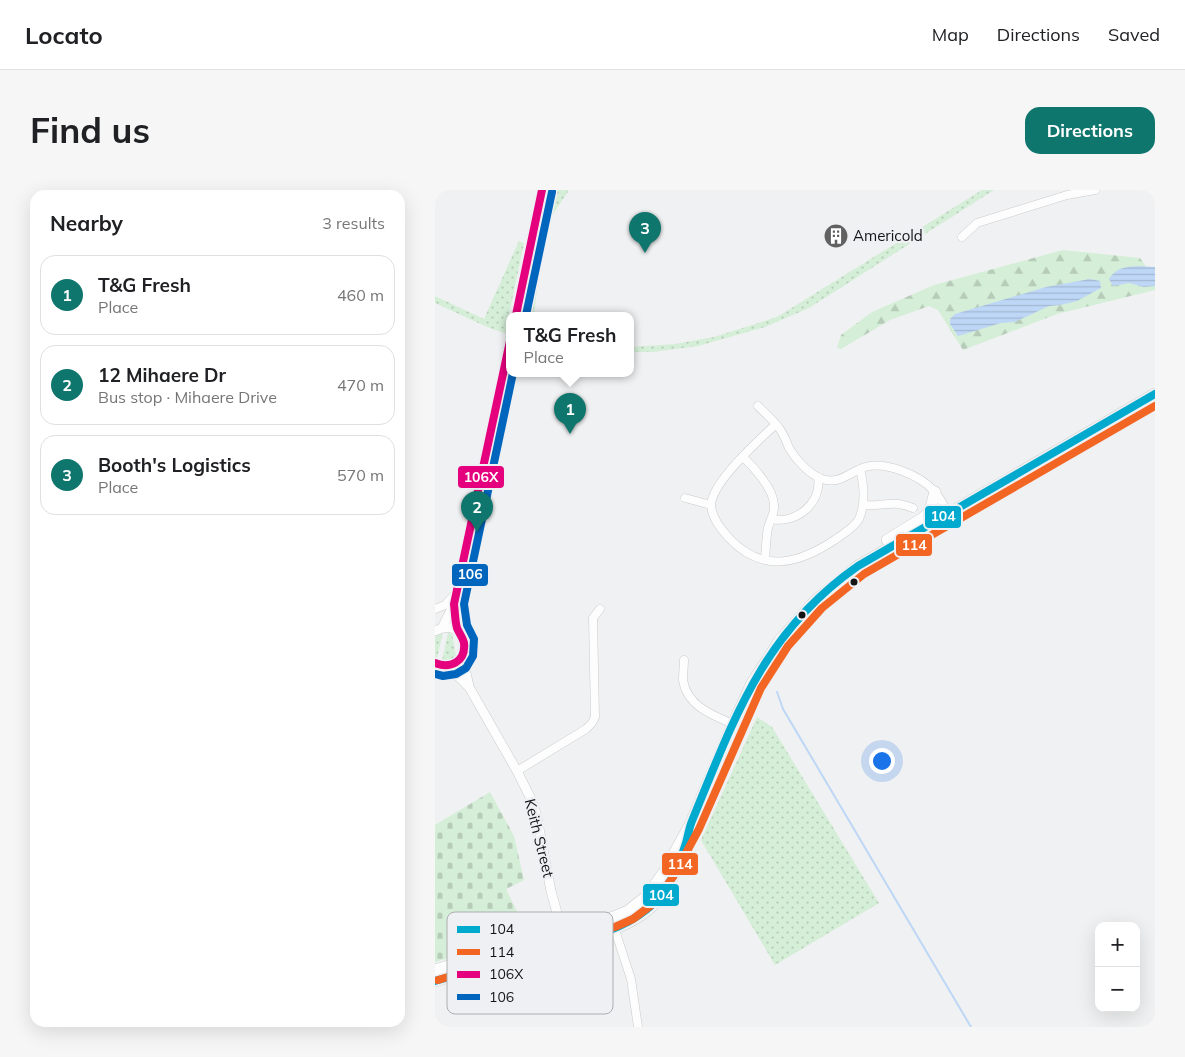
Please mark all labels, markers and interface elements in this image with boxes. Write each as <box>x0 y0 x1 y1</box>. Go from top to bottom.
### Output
text: Locato <box>25 20 103 50</box>
text: Map <box>932 23 969 46</box>
text: Directions <box>997 23 1080 46</box>
text: Saved <box>1108 23 1160 46</box>
button: Directions <box>1025 107 1155 154</box>
text: Find us <box>30 108 150 152</box>
text: Nearby <box>50 210 123 236</box>
pin: 3 <box>629 212 661 253</box>
text: 3 results <box>322 213 385 233</box>
building icon: Americold <box>823 223 849 249</box>
place label: Americold <box>853 226 923 245</box>
text: T&G Fresh <box>98 273 191 297</box>
text: 1 <box>62 285 72 305</box>
text: 460 m <box>337 285 384 305</box>
text: Place <box>98 297 138 317</box>
popup <box>506 312 634 377</box>
text: T&G Fresh <box>523 323 617 347</box>
text: Place <box>523 347 564 367</box>
text: 12 Mihaere Dr <box>98 363 226 387</box>
text: 2 <box>62 375 72 395</box>
text: 470 m <box>337 375 384 395</box>
text: Bus stop · Mihaere Drive <box>98 387 277 407</box>
pin: 1 <box>554 393 586 434</box>
text: Booth's Logistics <box>98 453 251 477</box>
text: 3 <box>62 465 72 485</box>
text: 570 m <box>337 465 384 485</box>
line badge: 106X <box>457 465 505 489</box>
text: 106X <box>464 468 499 486</box>
text: Place <box>98 477 138 497</box>
pin: 2 <box>461 491 493 532</box>
line badge: 104 <box>924 505 962 529</box>
text: 104 <box>930 507 956 525</box>
line badge: 114 <box>895 533 933 557</box>
text: 114 <box>901 536 927 554</box>
line badge: 106 <box>451 563 489 587</box>
text: 106 <box>457 565 483 583</box>
unlabelled marker <box>849 577 859 587</box>
unlabelled marker <box>797 610 807 620</box>
your location <box>869 748 895 774</box>
street label: Keith Street <box>521 797 558 879</box>
line badge: 114 <box>661 852 699 876</box>
text: 114 <box>667 855 693 873</box>
line badge: 104 <box>642 883 680 907</box>
text: 104 <box>648 886 674 904</box>
legend <box>447 912 613 1014</box>
text: 104 <box>489 920 515 938</box>
map controls <box>1095 922 1140 1012</box>
button: + <box>1095 922 1140 967</box>
text: 114 <box>489 943 515 961</box>
text: 106X <box>489 965 523 983</box>
button: − <box>1095 967 1140 1012</box>
text: 106 <box>489 988 514 1006</box>

